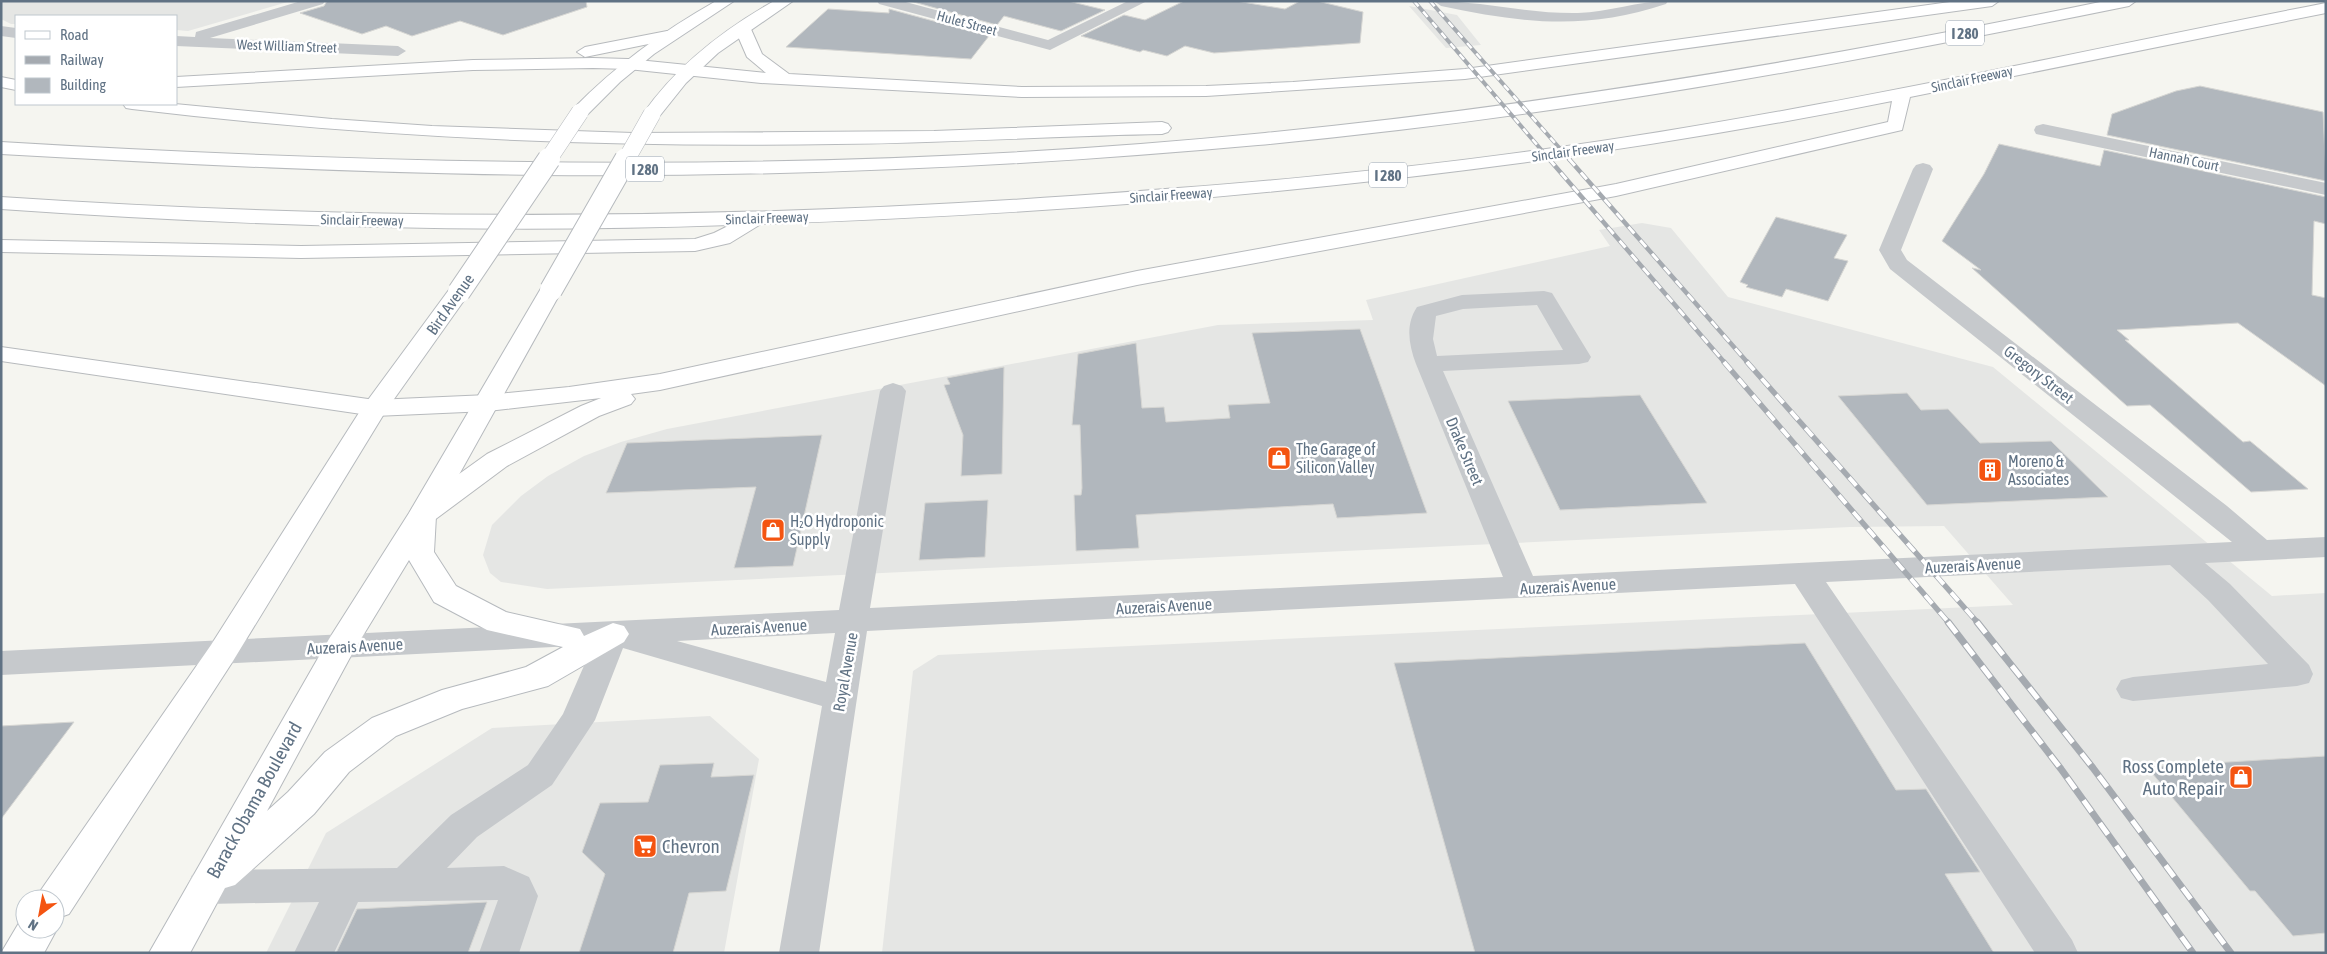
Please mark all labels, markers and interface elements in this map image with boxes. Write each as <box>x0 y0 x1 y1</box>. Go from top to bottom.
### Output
street label: Hulet Street <box>935 7 999 39</box>
legend <box>15 15 178 105</box>
road number: I 280 <box>1946 20 1984 46</box>
text: Road <box>60 26 89 43</box>
street label: West William Street <box>237 36 337 56</box>
text: Railway <box>60 51 104 68</box>
street label: Sinclair Freeway <box>1930 62 2014 95</box>
text: Building <box>60 76 106 93</box>
street label: Sinclair Freeway <box>1531 137 1615 165</box>
street label: Hannah Court <box>2148 144 2220 174</box>
road number: I 280 <box>626 156 664 182</box>
road number: I 280 <box>1369 162 1407 188</box>
street label: Sinclair Freeway <box>1129 184 1213 206</box>
street label: Sinclair Freeway <box>725 209 809 227</box>
street label: Sinclair Freeway <box>320 211 404 229</box>
street label: Bird Avenue <box>423 270 477 338</box>
street label: Gregory Street <box>2000 341 2078 408</box>
street label: Drake Street <box>1443 414 1488 488</box>
place label: The Garage of Silicon Valley <box>1296 440 1376 477</box>
shop icon: The Garage of Silicon Valley <box>1266 445 1292 471</box>
place label: Moreno & Associates <box>2008 452 2069 488</box>
building icon: Moreno & Associates <box>1977 457 2003 483</box>
place label: H₂O Hydroponic Supply <box>790 512 883 549</box>
shop icon: H₂O Hydroponic Supply <box>760 517 786 543</box>
street label: Auzerais Avenue <box>1925 553 2021 577</box>
street label: Auzerais Avenue <box>1520 574 1616 598</box>
street label: Auzerais Avenue <box>1116 594 1212 618</box>
street label: Auzerais Avenue <box>711 615 807 639</box>
street label: Royal Avenue <box>829 631 862 713</box>
street label: Auzerais Avenue <box>307 634 403 658</box>
street label: Barack Obama Boulevard <box>202 718 306 882</box>
place label: Ross Complete Auto Repair <box>2122 755 2224 799</box>
shop icon: Ross Complete Auto Repair <box>2228 764 2254 790</box>
supermarket icon: Chevron <box>632 833 658 859</box>
place label: Chevron <box>662 835 720 857</box>
north arrow <box>15 889 65 939</box>
text: N <box>25 916 41 934</box>

